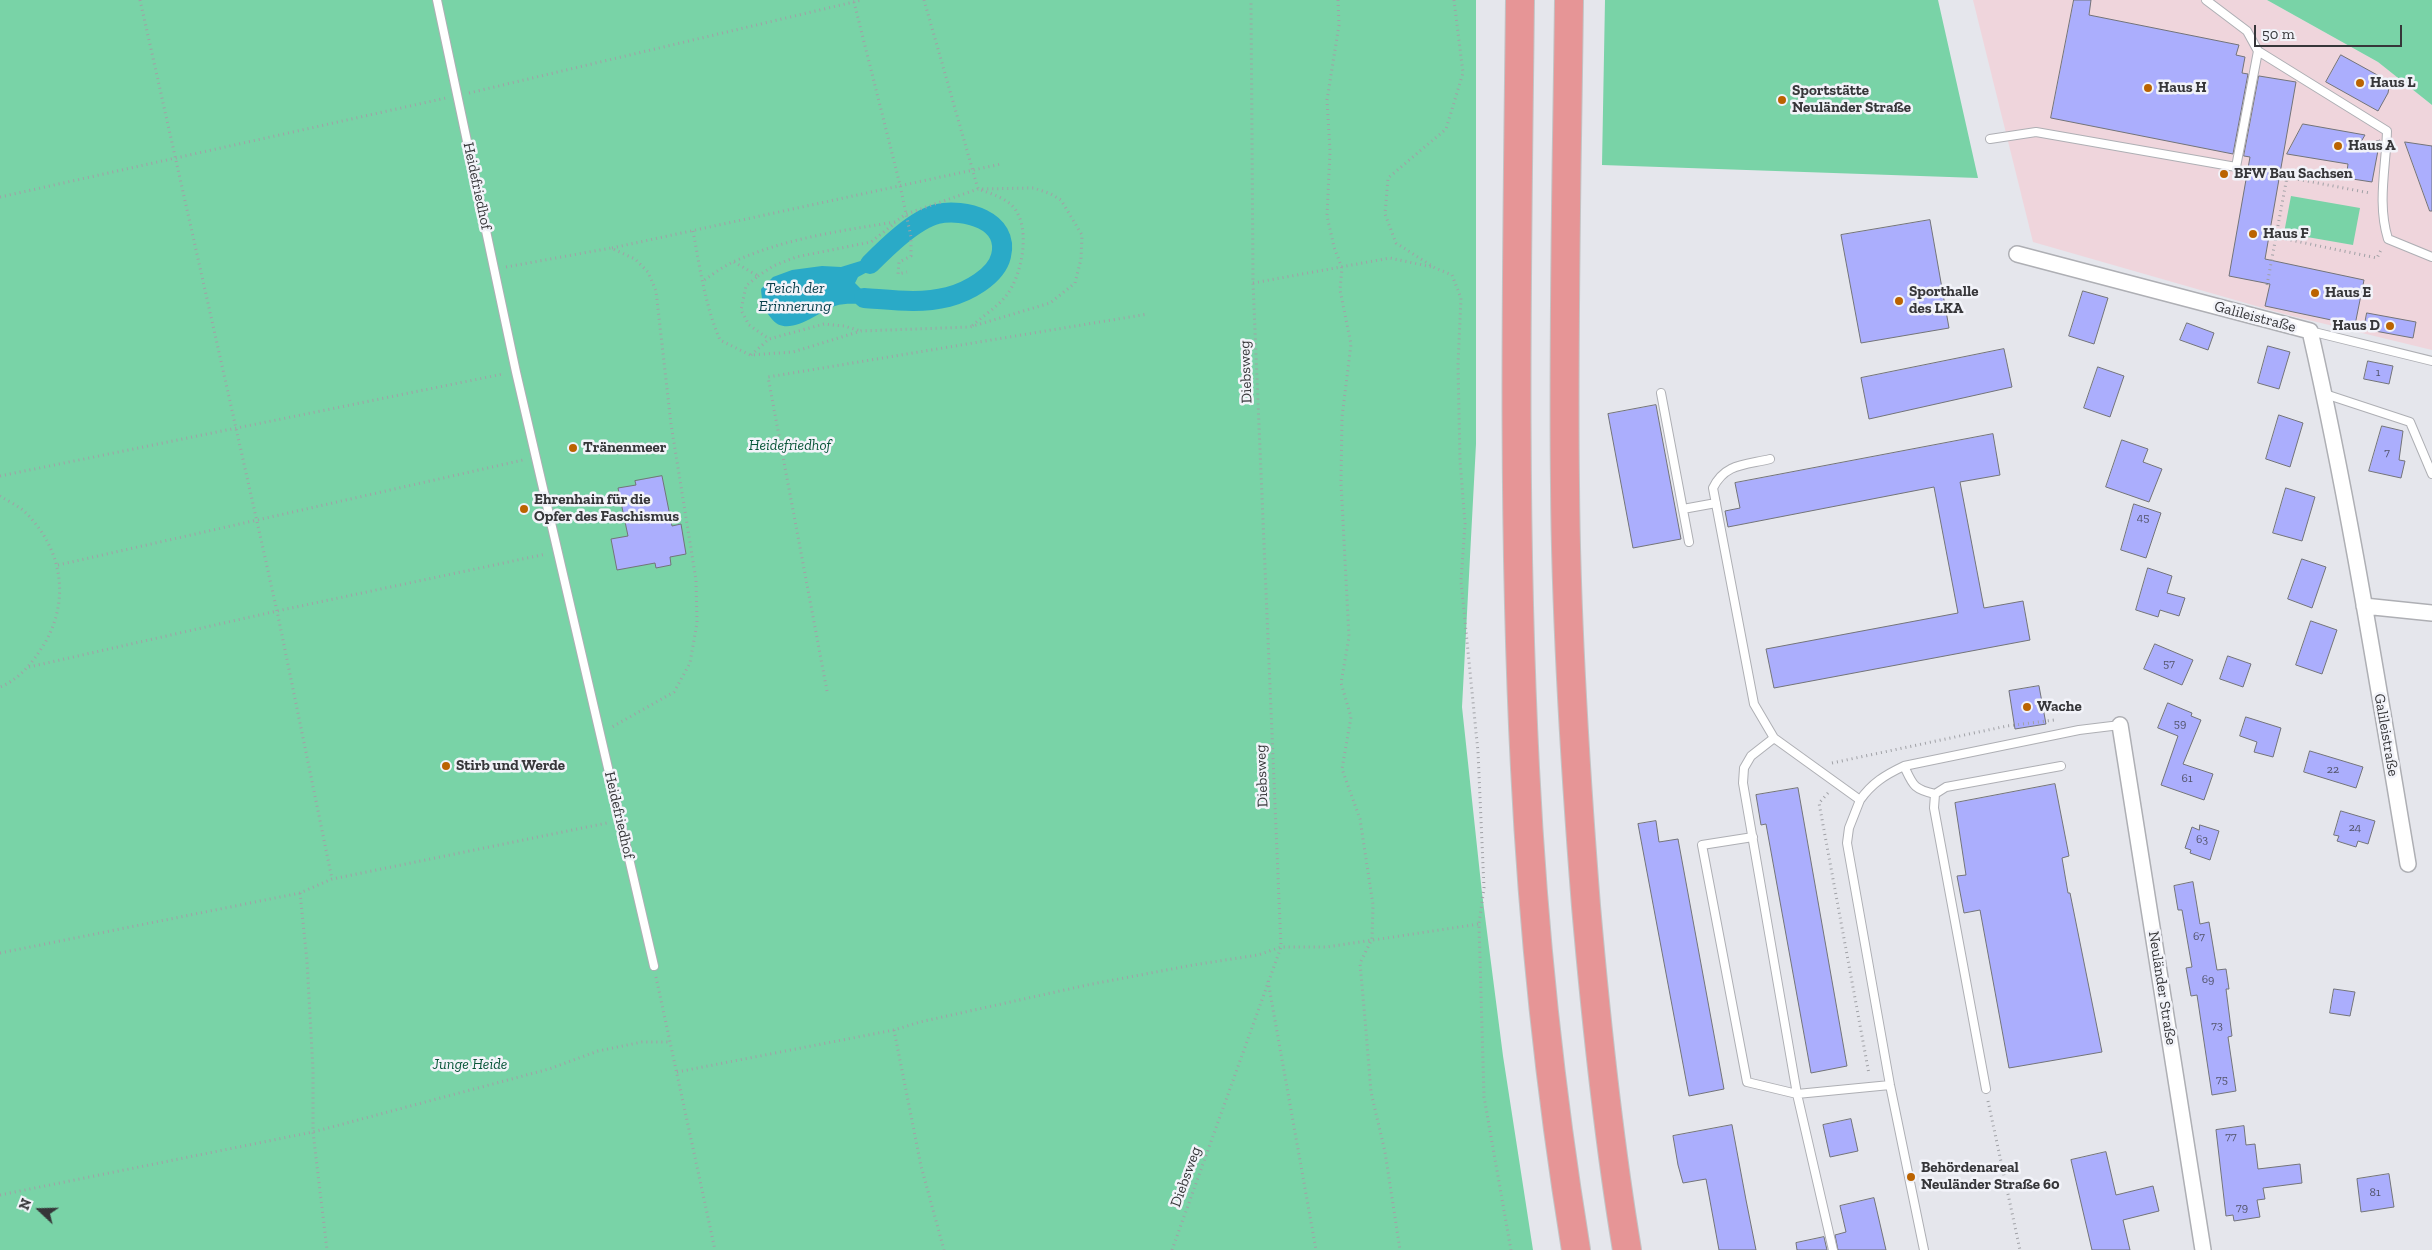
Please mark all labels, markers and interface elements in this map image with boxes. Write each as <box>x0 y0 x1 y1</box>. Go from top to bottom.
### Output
scale bar <box>2257 15 2404 47</box>
text: 50 m <box>2262 25 2295 43</box>
place label: Haus L <box>2370 74 2416 92</box>
marker: Haus L <box>2354 77 2366 89</box>
place label: Haus H <box>2158 79 2207 97</box>
place label: Sportstätte Neuländer Straße <box>1792 82 1911 117</box>
marker: Haus H <box>2142 82 2154 94</box>
marker: Sportstätte Neuländer Straße <box>1776 94 1788 106</box>
place label: Haus A <box>2348 137 2396 155</box>
marker: Haus A <box>2332 140 2344 152</box>
street label: Heidefriedhof <box>459 141 495 231</box>
place label: BFW Bau Sachsen <box>2234 165 2353 183</box>
marker: BFW Bau Sachsen <box>2218 168 2230 180</box>
place label: Haus F <box>2263 225 2309 243</box>
marker: Haus F <box>2247 228 2259 240</box>
water label: Teich der Erinnerung <box>759 278 831 316</box>
place label: Sporthalle des LKA <box>1909 283 1978 318</box>
place label: Haus E <box>2325 284 2371 302</box>
marker: Haus E <box>2309 287 2321 299</box>
marker: Sporthalle des LKA <box>1893 295 1905 307</box>
street label: Galileistraße <box>2212 297 2298 337</box>
place label: Haus D <box>2332 317 2380 335</box>
marker: Haus D <box>2384 320 2396 332</box>
street label: Diebsweg <box>1236 340 1256 404</box>
house number: 1 <box>2376 366 2380 380</box>
park label: Heidefriedhof <box>749 437 831 455</box>
place label: Tränenmeer <box>583 439 666 457</box>
marker: Tränenmeer <box>567 442 579 454</box>
house number: 7 <box>2384 446 2390 460</box>
place label: Ehrenhain für die Opfer des Faschismus <box>534 491 679 526</box>
marker: Ehrenhain für die Opfer des Faschismus <box>518 503 530 515</box>
house number: 45 <box>2137 511 2149 525</box>
house number: 57 <box>2163 657 2175 671</box>
street label: Galileistraße <box>2370 692 2402 778</box>
place label: Wache <box>2037 698 2082 716</box>
marker: Wache <box>2021 701 2033 713</box>
house number: 59 <box>2174 717 2186 731</box>
street label: Diebsweg <box>1252 744 1272 808</box>
place label: Stirb und Werde <box>456 757 565 775</box>
marker: Stirb und Werde <box>440 760 452 772</box>
house number: 22 <box>2327 763 2339 777</box>
street label: Heidefriedhof <box>600 770 638 860</box>
house number: 61 <box>2182 772 2192 786</box>
house number: 24 <box>2349 821 2361 835</box>
house number: 63 <box>2196 833 2208 847</box>
street label: Neuländer Straße <box>2144 930 2180 1046</box>
house number: 67 <box>2193 930 2205 944</box>
house number: 69 <box>2202 973 2214 987</box>
house number: 73 <box>2211 1019 2223 1033</box>
park label: Junge Heide <box>433 1056 507 1074</box>
house number: 75 <box>2216 1073 2228 1087</box>
house number: 77 <box>2225 1130 2237 1144</box>
street label: Diebsweg <box>1167 1144 1205 1210</box>
place label: Behördenareal Neuländer Straße 60 <box>1921 1159 2060 1194</box>
marker: Behördenareal Neuländer Straße 60 <box>1905 1171 1917 1183</box>
north arrow <box>15 1185 65 1235</box>
house number: 81 <box>2369 1186 2381 1200</box>
text: N <box>16 1196 35 1212</box>
house number: 79 <box>2236 1201 2248 1215</box>

